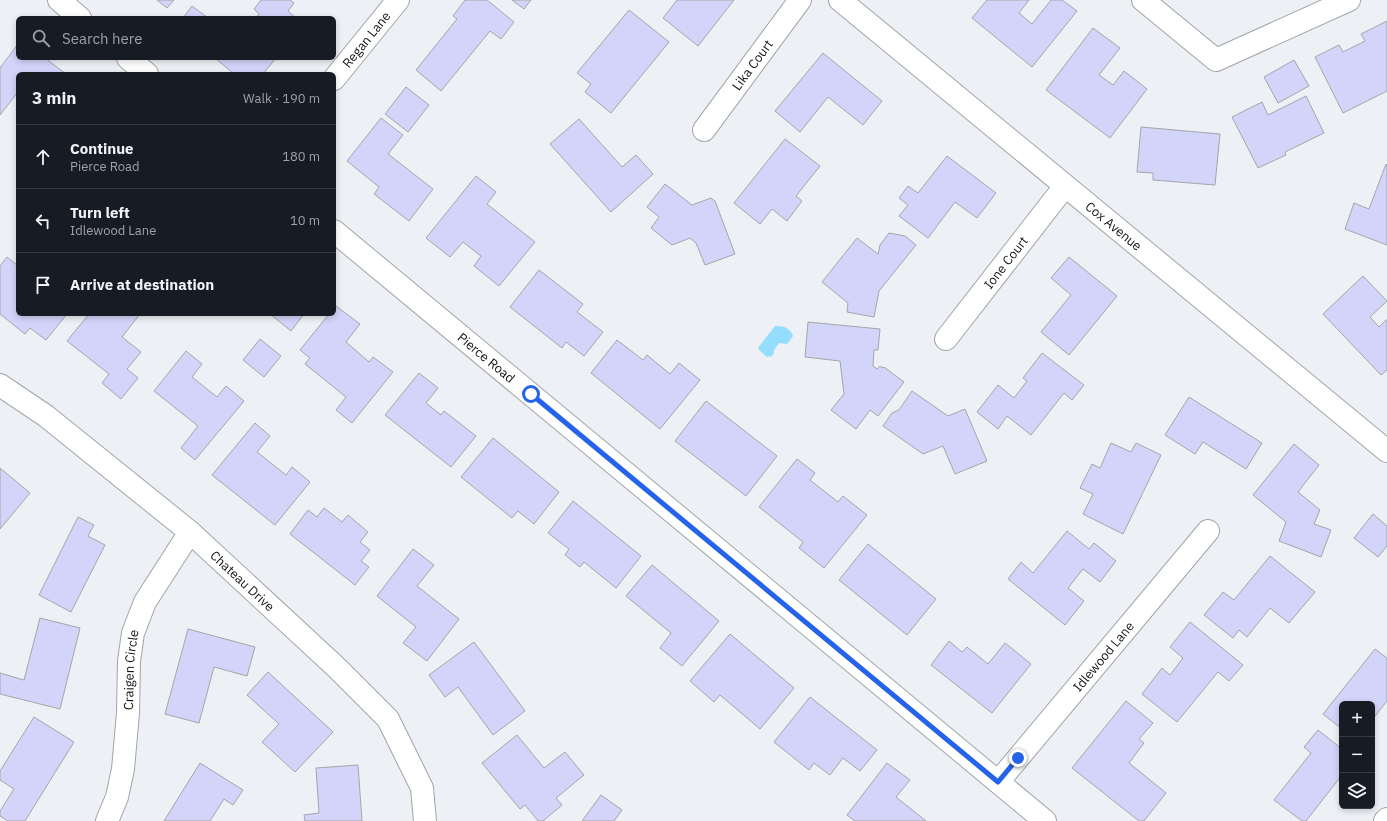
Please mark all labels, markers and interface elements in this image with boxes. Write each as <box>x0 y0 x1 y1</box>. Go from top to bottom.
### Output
street label: Regan Lane <box>339 8 394 71</box>
search box <box>16 16 336 60</box>
icon: search <box>30 27 52 49</box>
text: Search here <box>62 29 142 48</box>
street label: Lika Court <box>728 36 777 94</box>
text: 3 min <box>32 87 76 109</box>
text: Walk · 190 m <box>243 90 320 107</box>
text: Continue <box>70 139 134 158</box>
icon: ahead <box>32 146 54 168</box>
text: 180 m <box>282 148 320 165</box>
text: Pierce Road <box>70 158 140 175</box>
street label: Cox Avenue <box>1082 198 1145 255</box>
text: Turn left <box>70 203 130 222</box>
icon: left <box>32 210 54 232</box>
text: 10 m <box>290 212 320 229</box>
text: Idlewood Lane <box>70 222 156 239</box>
street label: Ione Court <box>980 233 1032 293</box>
icon: arrive <box>32 274 54 296</box>
text: Arrive at destination <box>70 275 214 294</box>
street label: Pierce Road <box>454 329 518 387</box>
route start <box>522 385 540 403</box>
street label: Chateau Drive <box>206 547 278 615</box>
street label: Idlewood Lane <box>1069 618 1138 695</box>
street label: Craigen Circle <box>120 629 142 710</box>
map controls <box>1339 701 1375 809</box>
button: + <box>1339 701 1375 737</box>
button: − <box>1339 737 1375 773</box>
route end <box>1009 749 1027 767</box>
button: layers <box>1339 773 1375 809</box>

